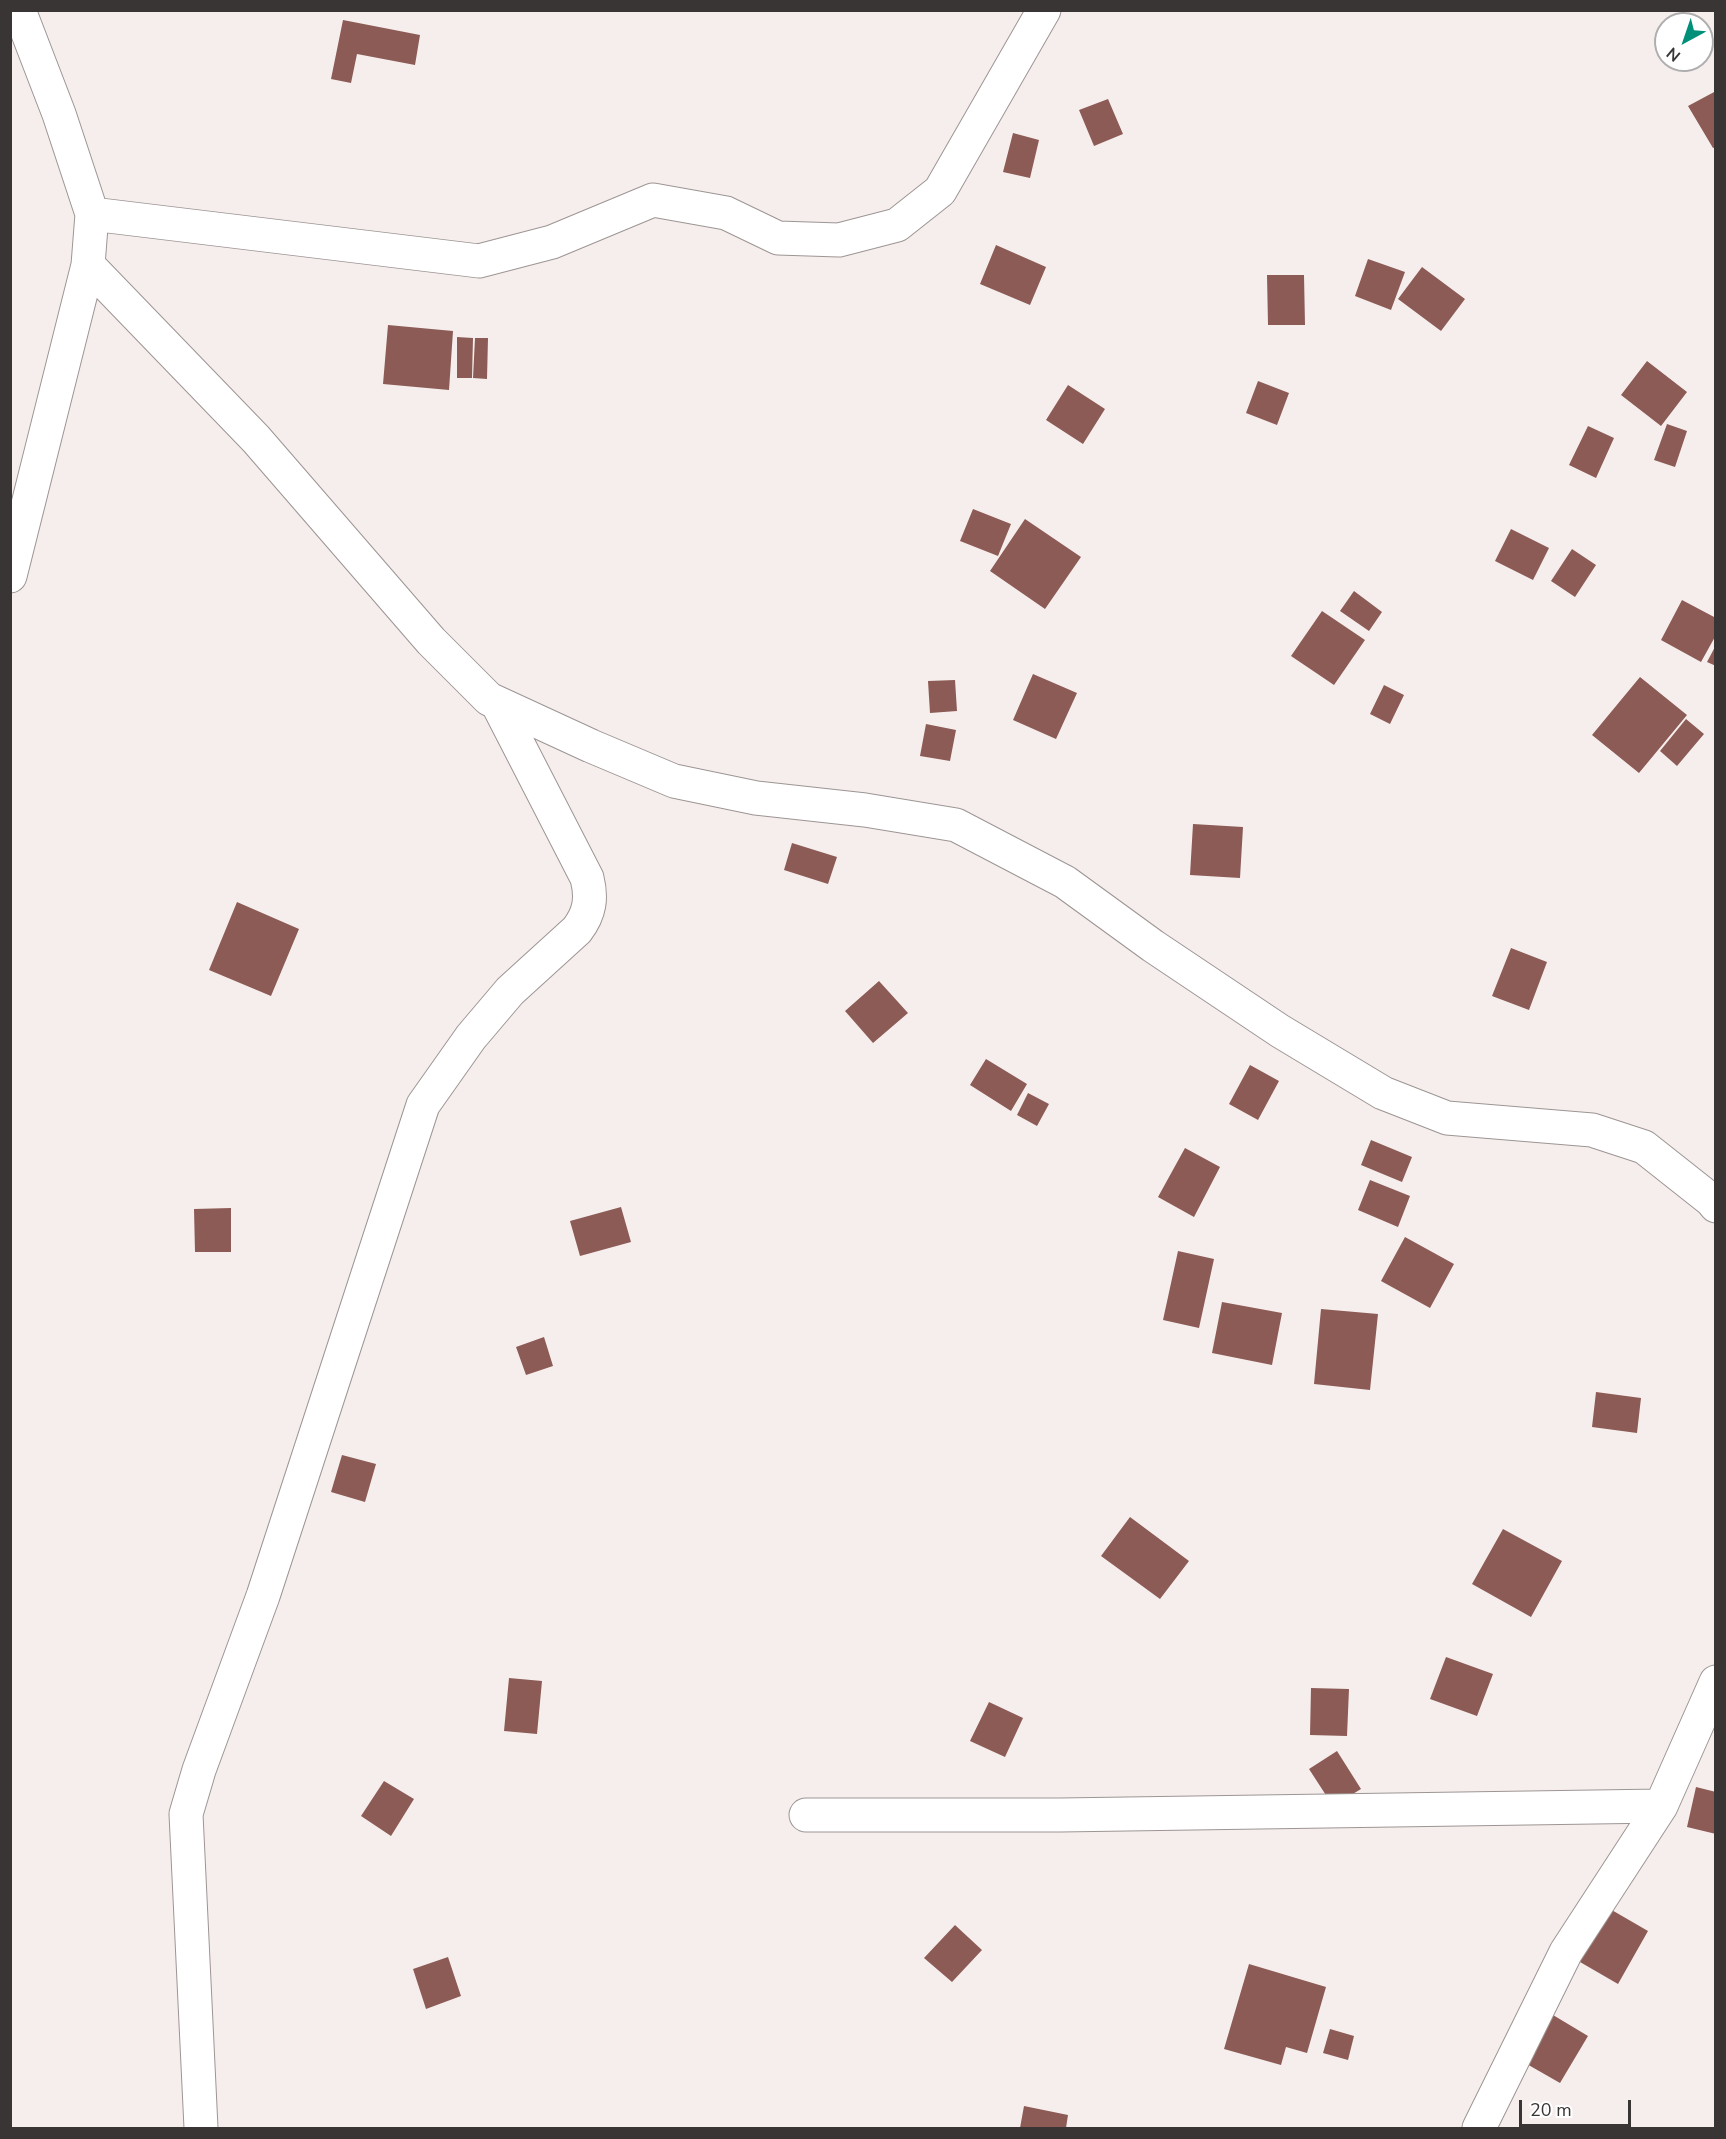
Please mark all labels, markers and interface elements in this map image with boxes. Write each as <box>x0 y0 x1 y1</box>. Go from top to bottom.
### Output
north arrow <box>1654 12 1714 72</box>
text: N <box>1662 42 1685 67</box>
scale bar <box>1522 2088 1634 2126</box>
text: 20 m <box>1530 2098 1572 2122</box>

